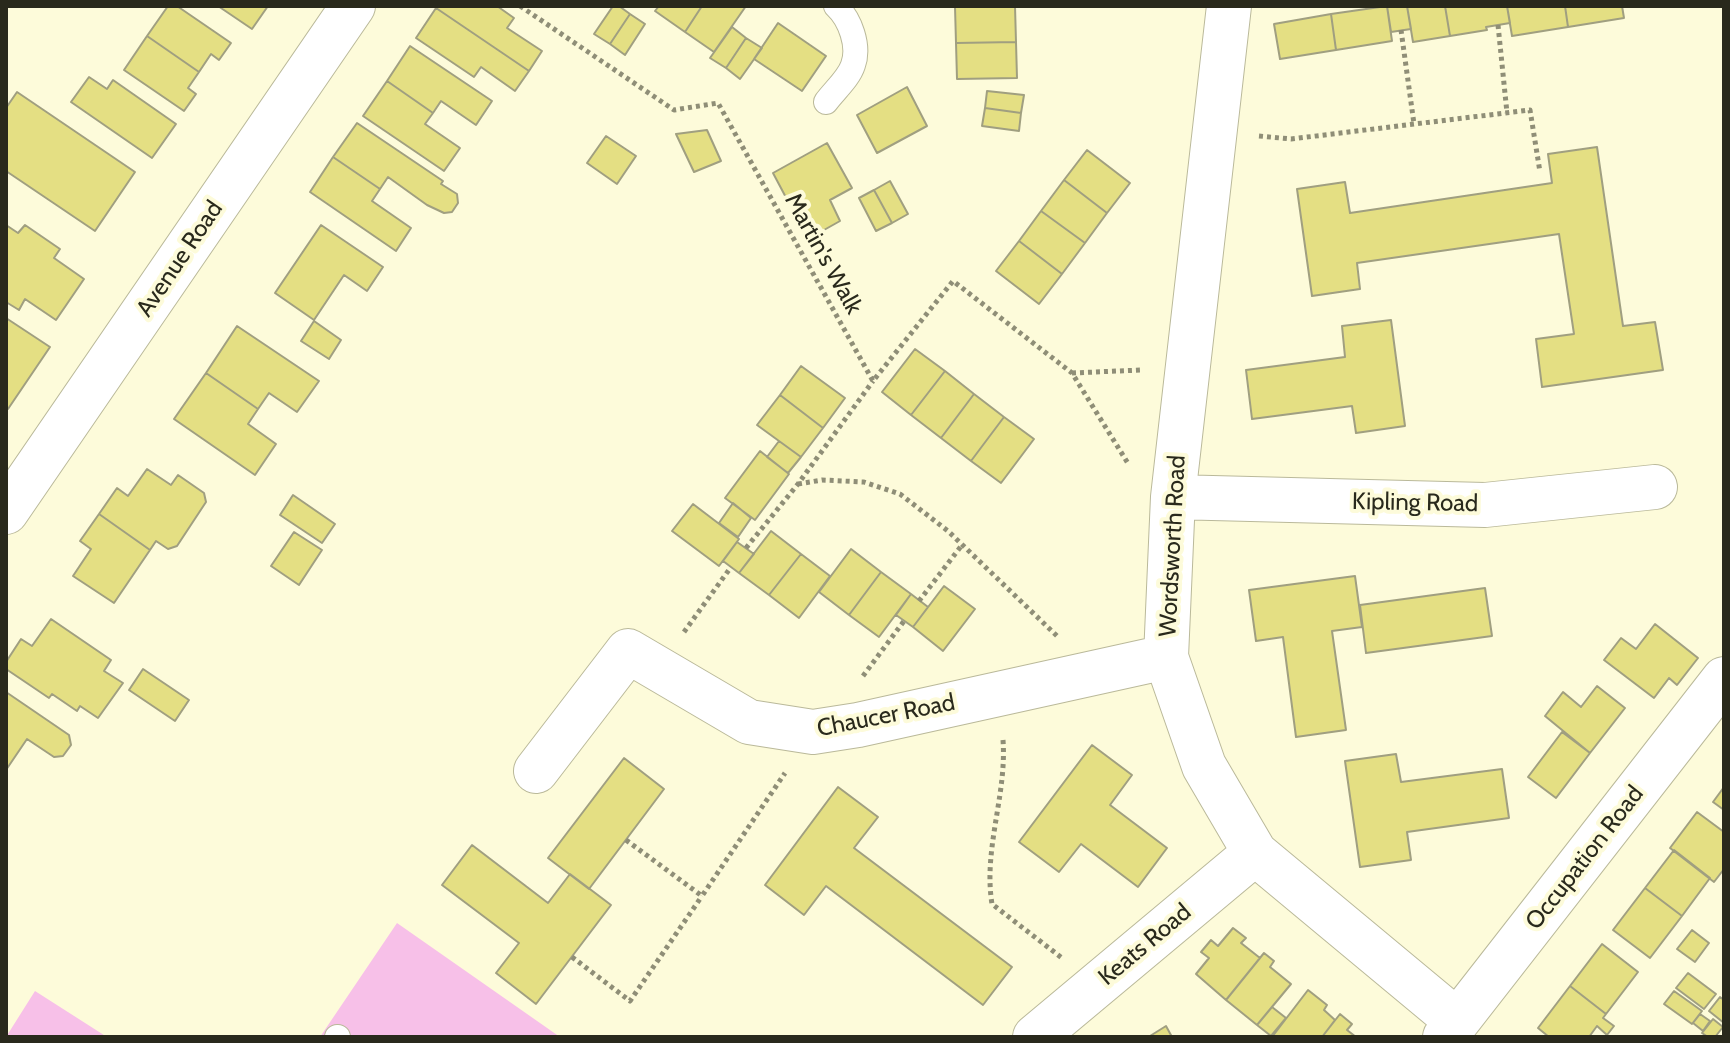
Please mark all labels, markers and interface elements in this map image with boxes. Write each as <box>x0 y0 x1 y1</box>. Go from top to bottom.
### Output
street label: Martin's Walk <box>778 189 868 319</box>
street label: Avenue Road <box>131 196 229 322</box>
street label: Wordsworth Road <box>1154 454 1192 638</box>
street label: Kipling Road <box>1352 488 1478 518</box>
street label: Chaucer Road <box>815 689 957 743</box>
street label: Occupation Road <box>1520 780 1650 936</box>
street label: Keats Road <box>1093 898 1197 992</box>

